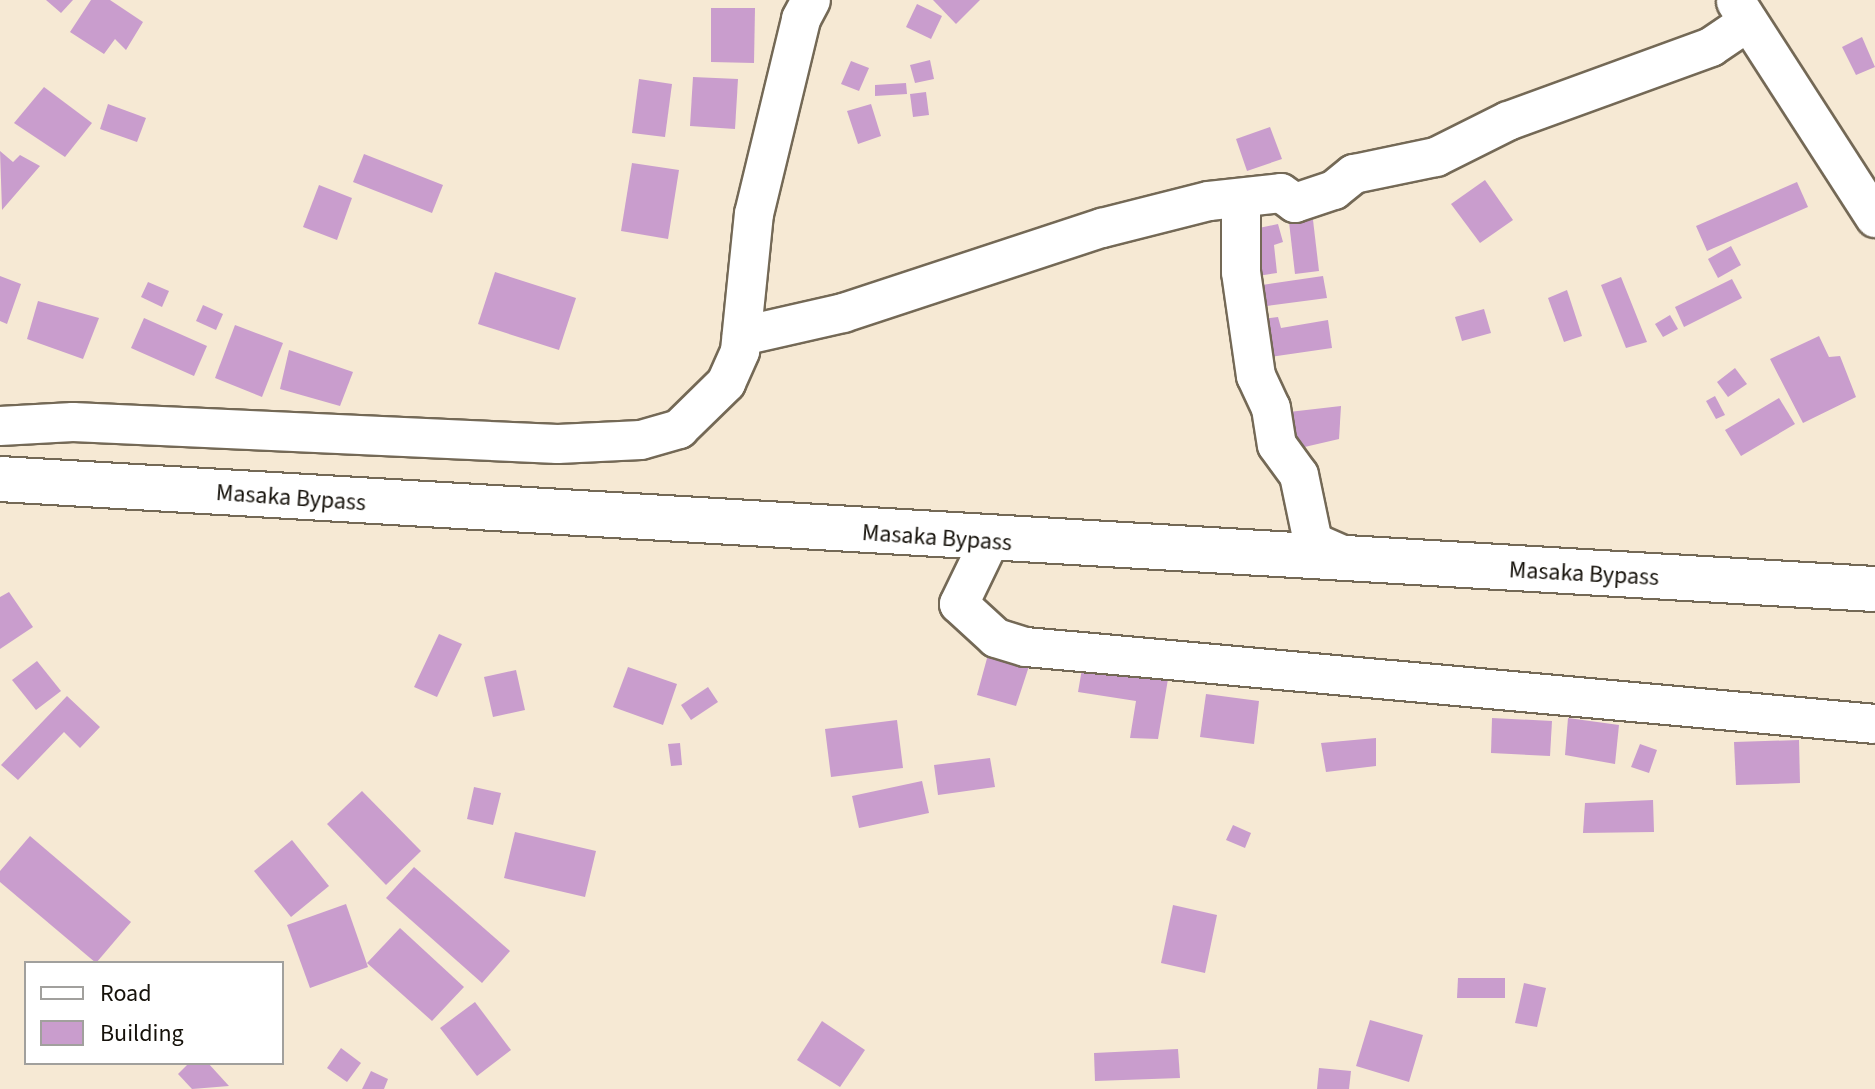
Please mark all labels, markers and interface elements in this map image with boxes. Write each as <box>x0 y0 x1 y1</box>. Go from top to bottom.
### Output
street label: Masaka Bypass <box>215 478 367 518</box>
street label: Masaka Bypass <box>861 518 1013 558</box>
street label: Masaka Bypass <box>1508 556 1660 592</box>
legend <box>24 961 284 1065</box>
text: Road <box>100 976 152 1011</box>
text: Building <box>100 1016 184 1051</box>

